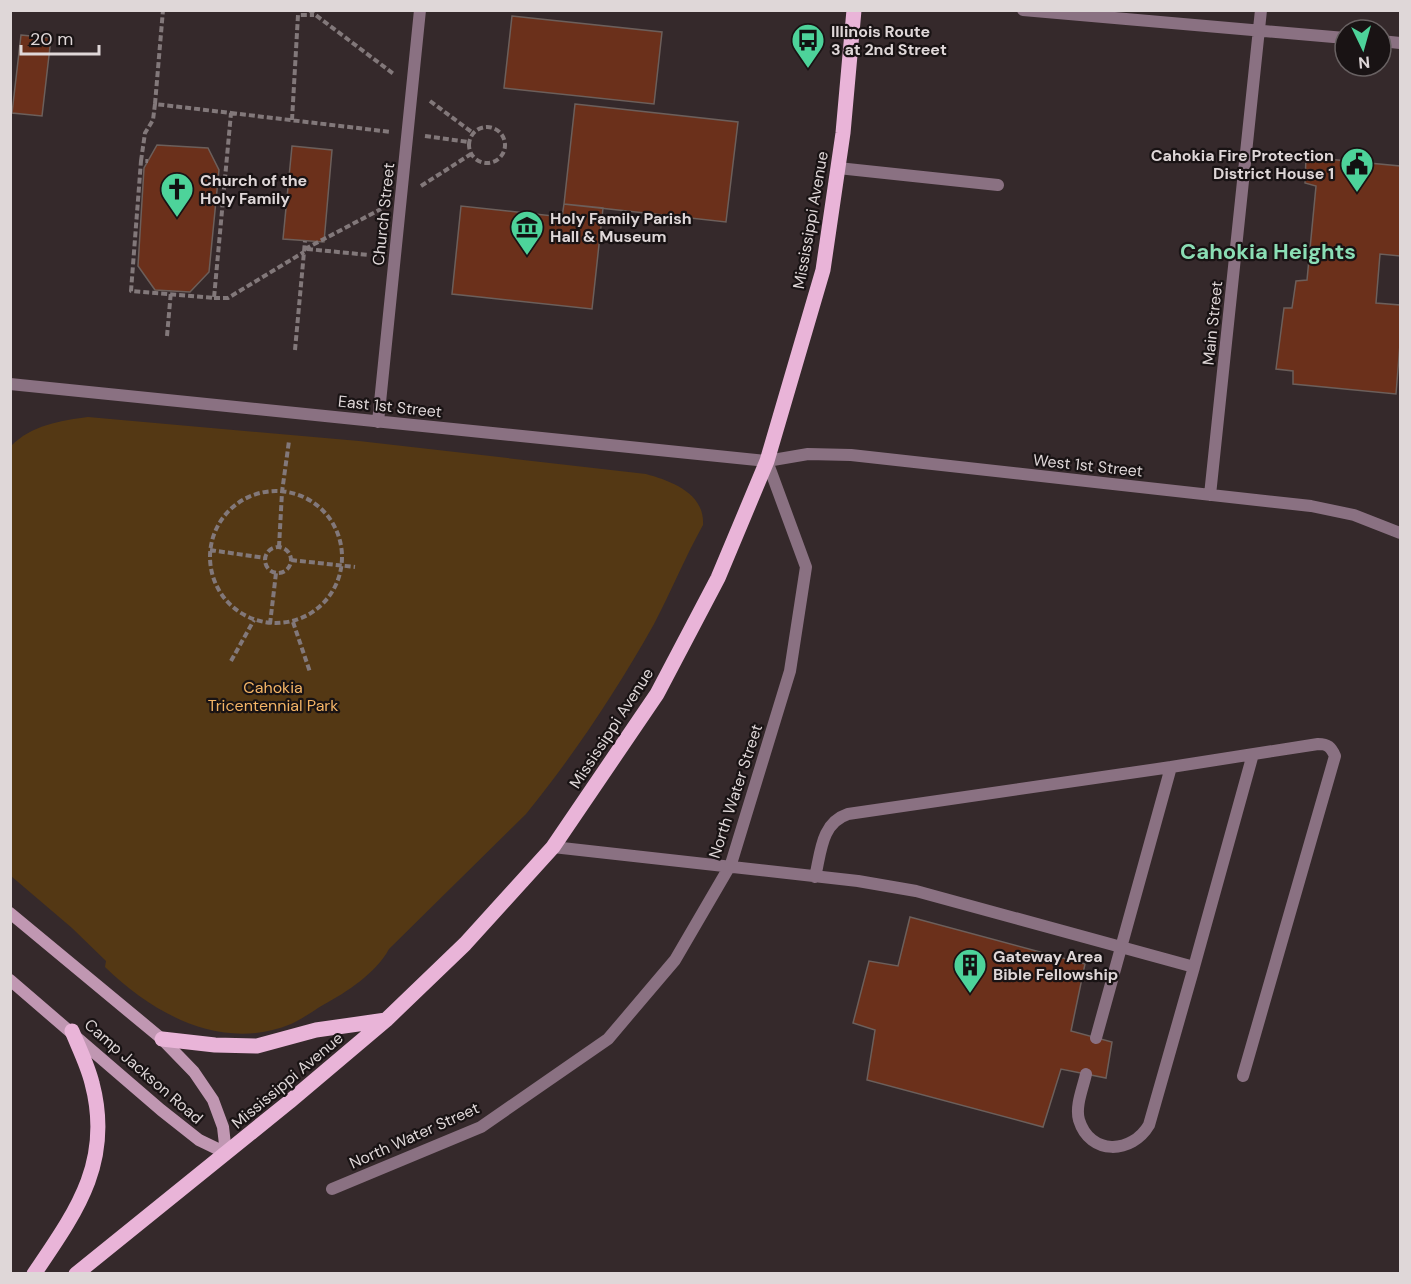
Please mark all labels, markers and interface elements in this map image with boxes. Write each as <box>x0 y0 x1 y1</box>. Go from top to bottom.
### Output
scale bar <box>21 18 99 56</box>
north arrow <box>1333 18 1393 78</box>
place label: Illinois Route 3 at 2nd Street <box>831 21 947 60</box>
bus stop icon: Illinois Route 3 at 2nd Street <box>790 22 826 69</box>
text: 20 m <box>30 27 73 51</box>
text: N <box>1358 51 1371 73</box>
place label: Cahokia Fire Protection District House 1 <box>1151 145 1334 184</box>
public building icon: Cahokia Fire Protection District House 1 <box>1339 146 1375 193</box>
street label: Mississippi Avenue <box>788 150 833 291</box>
street label: Church Street <box>368 162 399 267</box>
place label: Church of the Holy Family <box>200 170 307 209</box>
church icon: Church of the Holy Family <box>159 171 195 218</box>
place label: Holy Family Parish Hall & Museum <box>550 208 692 247</box>
museum icon: Holy Family Parish Hall & Museum <box>509 209 545 256</box>
district label: Cahokia Heights <box>1180 237 1356 266</box>
street label: Main Street <box>1198 280 1227 366</box>
street label: East 1st Street <box>337 391 443 422</box>
street label: West 1st Street <box>1032 449 1144 482</box>
street label: Mississippi Avenue <box>565 664 658 793</box>
park label: Cahokia Tricentennial Park <box>208 677 338 716</box>
street label: North Water Street <box>704 721 767 861</box>
place label: Gateway Area Bible Fellowship <box>993 946 1118 985</box>
building icon: Gateway Area Bible Fellowship <box>952 947 988 994</box>
street label: Camp Jackson Road <box>80 1014 207 1129</box>
street label: Mississippi Avenue <box>227 1027 348 1133</box>
street label: North Water Street <box>346 1097 482 1174</box>

